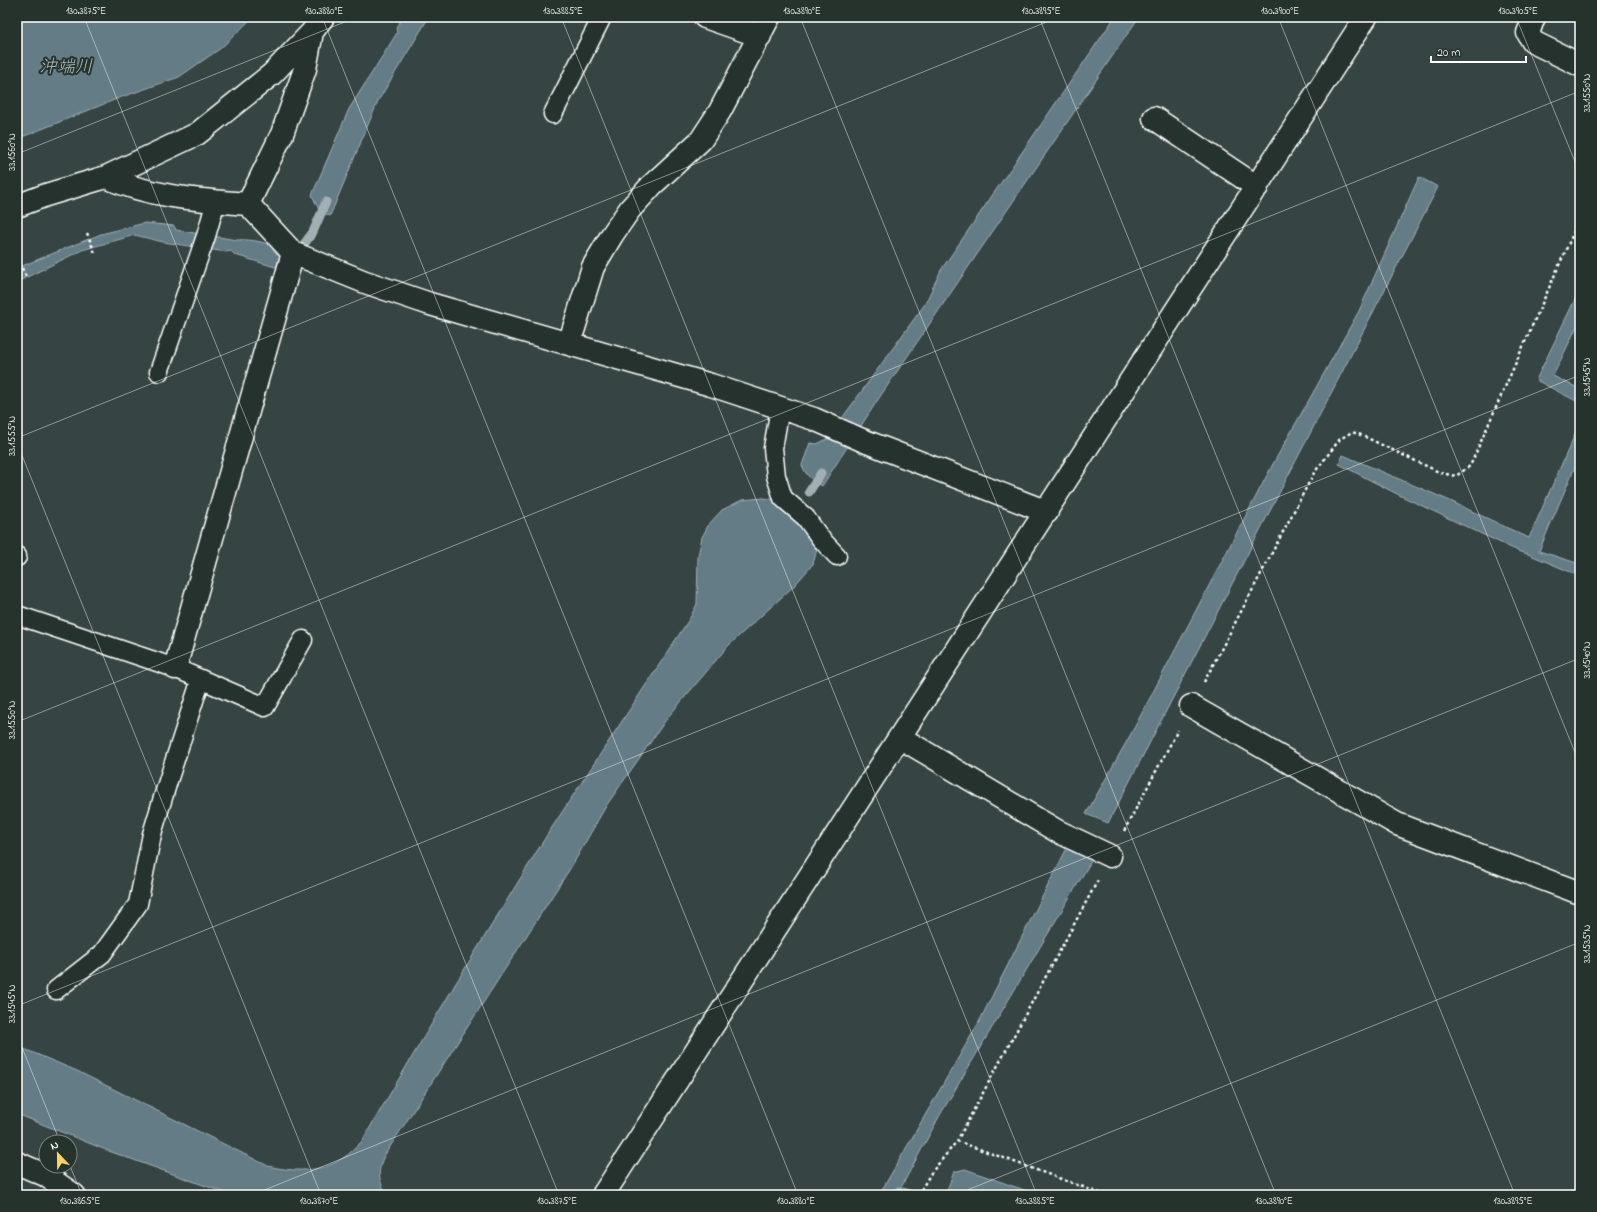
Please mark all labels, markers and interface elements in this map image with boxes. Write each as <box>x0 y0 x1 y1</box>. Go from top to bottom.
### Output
text: 130.3875°E <box>66 4 106 19</box>
text: 130.3880°E <box>305 4 343 19</box>
text: 130.3885°E <box>543 4 583 19</box>
text: 130.3890°E <box>783 4 821 19</box>
text: 130.3895°E <box>1021 4 1061 19</box>
text: 130.3900°E <box>1261 4 1299 19</box>
text: 130.3905°E <box>1498 4 1538 19</box>
scale bar <box>1431 38 1526 64</box>
text: 20 m <box>1437 44 1460 62</box>
water label: 沖端川 <box>39 55 93 81</box>
text: 33.1550°N <box>1580 73 1595 112</box>
text: 33.1560°N <box>5 133 20 171</box>
text: 33.1545°N <box>1580 358 1595 396</box>
text: 33.1555°N <box>5 416 20 456</box>
text: 33.1540°N <box>1580 641 1595 679</box>
text: 33.1550°N <box>5 700 20 739</box>
text: 33.1535°N <box>1580 925 1595 963</box>
text: 33.1545°N <box>5 985 20 1023</box>
north arrow <box>38 1134 78 1174</box>
text: N <box>48 1137 61 1154</box>
text: 130.3865°E <box>60 1194 100 1209</box>
text: 130.3870°E <box>300 1194 338 1209</box>
text: 130.3875°E <box>537 1194 577 1209</box>
text: 130.3880°E <box>777 1194 815 1209</box>
text: 130.3885°E <box>1015 1194 1055 1209</box>
text: 130.3890°E <box>1255 1194 1293 1209</box>
text: 130.3895°E <box>1493 1194 1533 1209</box>

